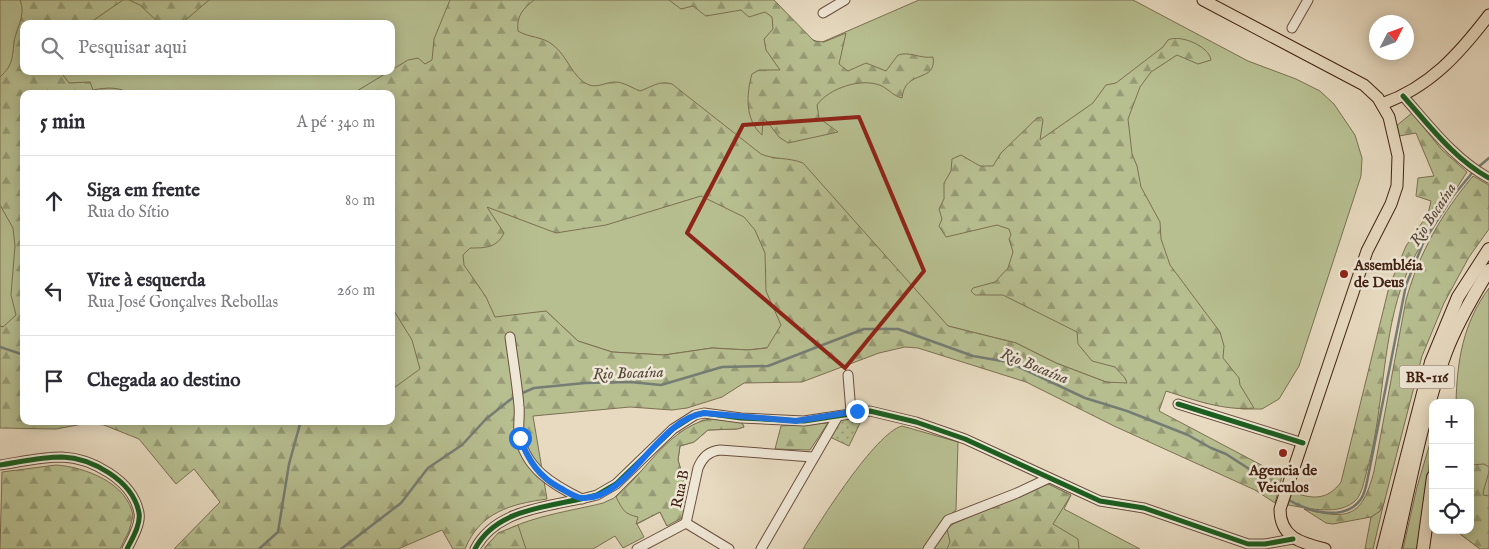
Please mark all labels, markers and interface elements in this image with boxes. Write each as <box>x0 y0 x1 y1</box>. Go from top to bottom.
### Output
north arrow <box>1369 15 1414 60</box>
search box <box>20 20 395 75</box>
icon: search <box>38 34 66 62</box>
text: Pesquisar aqui <box>78 36 187 60</box>
text: 5 min <box>40 109 85 136</box>
text: A pé · 340 m <box>297 113 375 133</box>
text: Siga em frente <box>87 179 200 203</box>
water label: Rio Bocaína <box>1406 180 1461 250</box>
icon: ahead <box>40 187 68 215</box>
text: 80 m <box>345 191 375 211</box>
text: Rua do Sítio <box>87 203 169 223</box>
place label: Assembléia de Deus <box>1353 256 1423 292</box>
marker: Assembléia de Deus <box>1338 268 1350 280</box>
text: Vire à esquerda <box>87 269 205 293</box>
icon: left <box>40 277 68 305</box>
text: 260 m <box>337 281 375 301</box>
text: Rua José Gonçalves Rebollas <box>87 293 278 313</box>
water label: Rio Bocaína <box>997 344 1071 389</box>
water label: Rio Bocaína <box>592 363 664 385</box>
road number: BR-116 <box>1400 366 1454 388</box>
icon: arrive <box>40 367 68 395</box>
text: Chegada ao destino <box>87 369 240 393</box>
map controls <box>1429 399 1474 534</box>
button: + <box>1429 399 1474 444</box>
route end <box>846 400 869 423</box>
route start <box>509 427 532 450</box>
button: − <box>1429 444 1474 489</box>
marker: Agencia de Veiculos <box>1277 447 1289 459</box>
place label: Agencia de Veiculos <box>1248 461 1317 497</box>
street label: Rua B <box>667 468 694 510</box>
button: locate <box>1429 489 1474 534</box>

